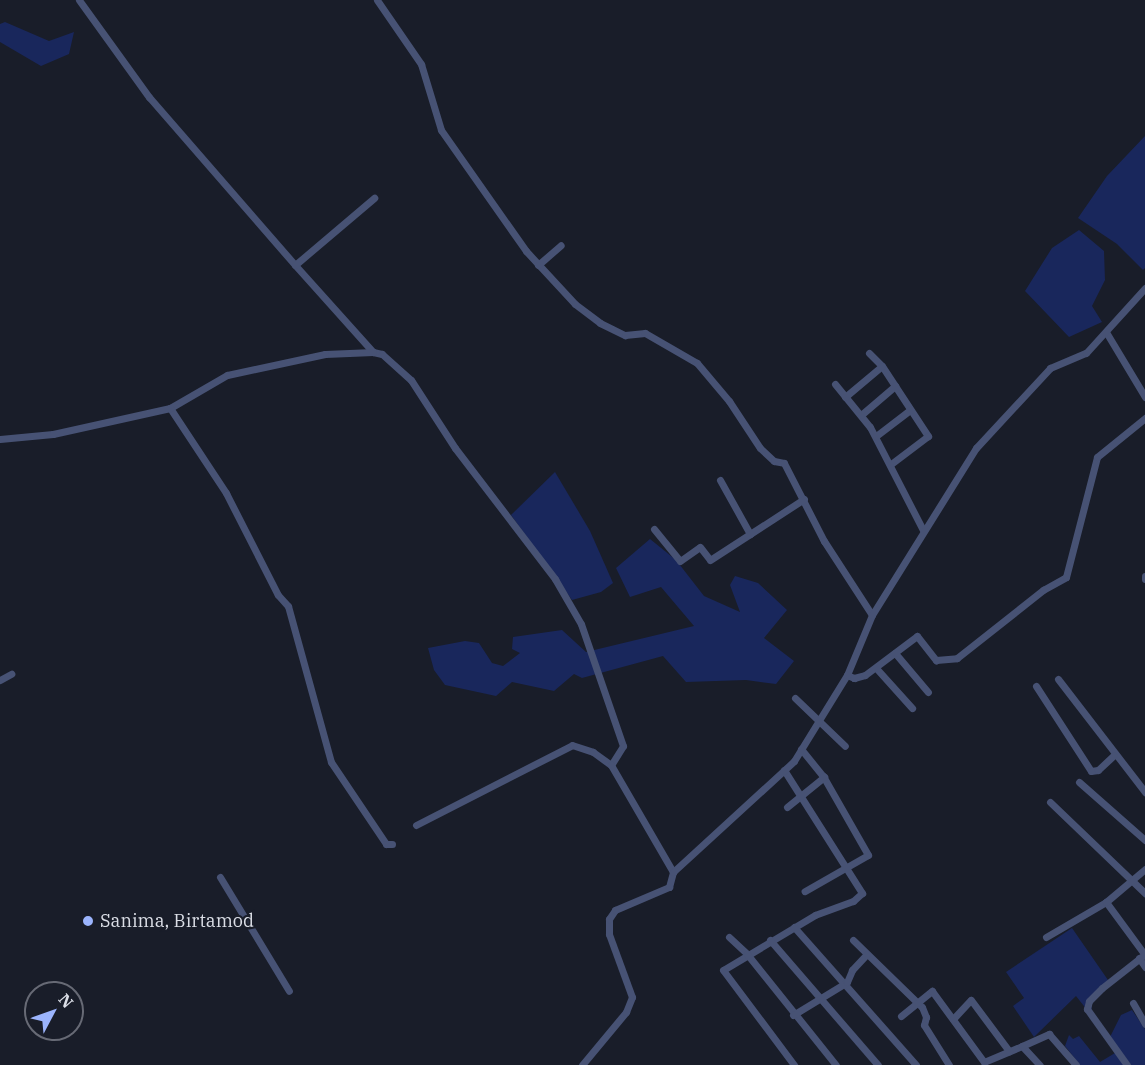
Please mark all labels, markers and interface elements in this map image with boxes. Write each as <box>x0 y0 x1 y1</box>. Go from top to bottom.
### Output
place label: Sanima, Birtamod <box>100 910 254 932</box>
marker: Sanima, Birtamod <box>81 914 95 928</box>
north arrow <box>24 981 84 1041</box>
text: N <box>54 989 78 1012</box>

